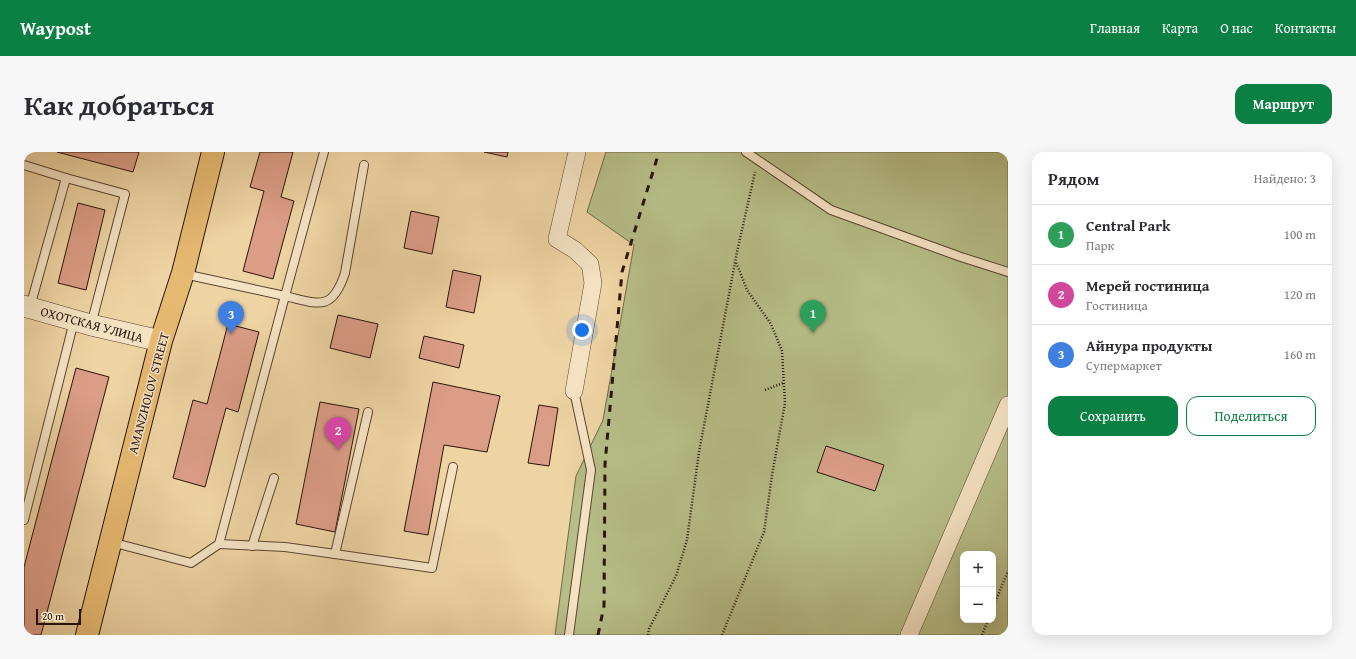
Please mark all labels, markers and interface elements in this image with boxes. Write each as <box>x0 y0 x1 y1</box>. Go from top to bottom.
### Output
text: Waypost <box>20 14 91 42</box>
text: Главная <box>1090 18 1140 38</box>
text: Карта <box>1162 18 1198 38</box>
text: О нас <box>1220 18 1253 38</box>
text: Контакты <box>1275 18 1336 38</box>
text: Как добраться <box>24 84 214 125</box>
button: Маршрут <box>1235 84 1332 124</box>
text: Рядом <box>1048 166 1099 191</box>
text: Найдено: 3 <box>1254 169 1316 188</box>
text: Central Park <box>1086 215 1171 236</box>
text: 1 <box>1058 225 1064 244</box>
text: 100 m <box>1284 225 1316 244</box>
text: Парк <box>1086 236 1114 255</box>
text: Мерей гостиница <box>1086 275 1209 296</box>
text: 2 <box>1058 285 1064 304</box>
text: 120 m <box>1284 285 1316 304</box>
text: Гостиница <box>1086 296 1148 315</box>
pin: 1 <box>800 300 826 333</box>
pin: 3 <box>218 301 244 334</box>
street label: ОХОТСКАЯ УЛИЦА <box>38 302 146 347</box>
your location <box>572 320 592 340</box>
street label: AMANZHOLOV STREET <box>123 330 174 456</box>
text: Айнура продукты <box>1086 335 1212 356</box>
text: 3 <box>1058 345 1064 364</box>
text: 160 m <box>1284 345 1316 364</box>
text: Супермаркет <box>1086 356 1162 375</box>
button: Сохранить <box>1048 396 1178 436</box>
button: Поделиться <box>1186 396 1316 436</box>
pin: 2 <box>325 417 351 450</box>
map controls <box>960 551 996 623</box>
button: + <box>960 551 996 587</box>
button: − <box>960 587 996 623</box>
scale bar <box>36 607 81 626</box>
text: 20 m <box>42 608 64 624</box>

